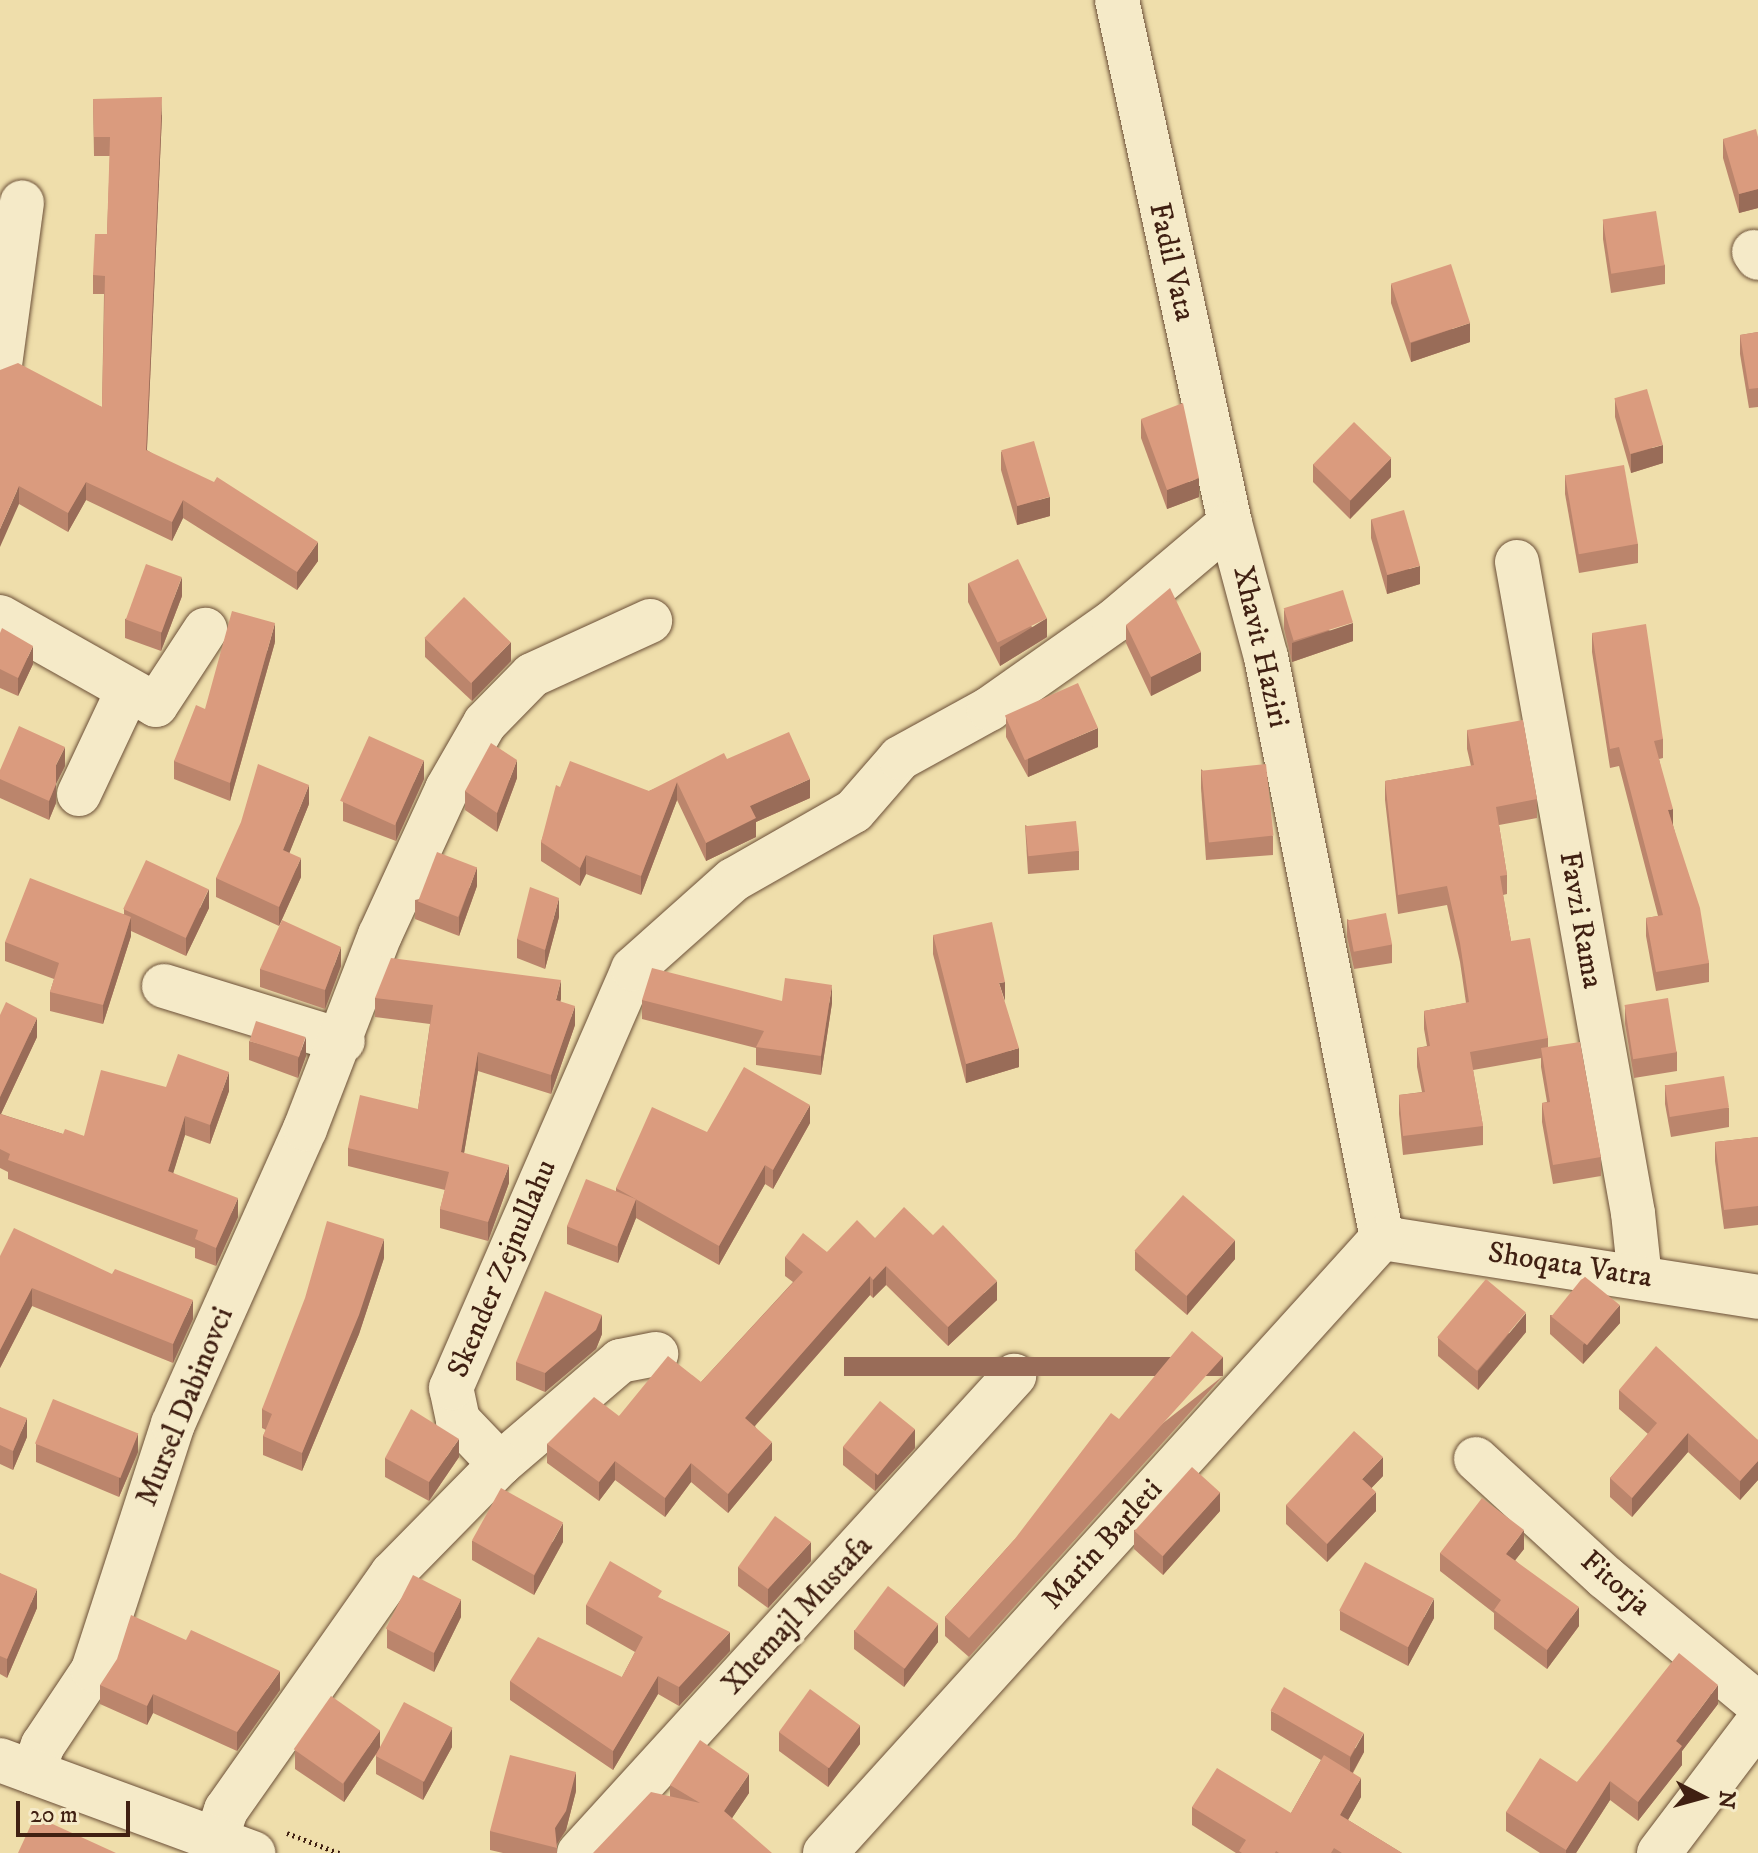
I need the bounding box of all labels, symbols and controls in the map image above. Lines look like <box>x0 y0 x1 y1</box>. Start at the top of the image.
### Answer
street label: Fadil Vata <box>1140 199 1202 325</box>
street label: Xhavit Haziri <box>1224 563 1296 731</box>
street label: Favzi Rama <box>1550 849 1610 991</box>
street label: Skender Zejnullahu <box>441 1155 565 1383</box>
street label: Shoqata Vatra <box>1485 1235 1655 1297</box>
street label: Mursel Dabinovci <box>130 1302 242 1512</box>
street label: Marin Barleti <box>1035 1473 1171 1617</box>
street label: Xhemajl Mustafa <box>715 1529 881 1703</box>
street label: Fitorja <box>1573 1544 1657 1624</box>
north arrow <box>1662 1757 1742 1837</box>
scale bar <box>20 1785 134 1835</box>
text: N <box>1712 1789 1741 1810</box>
text: 20 m <box>30 1800 78 1830</box>

